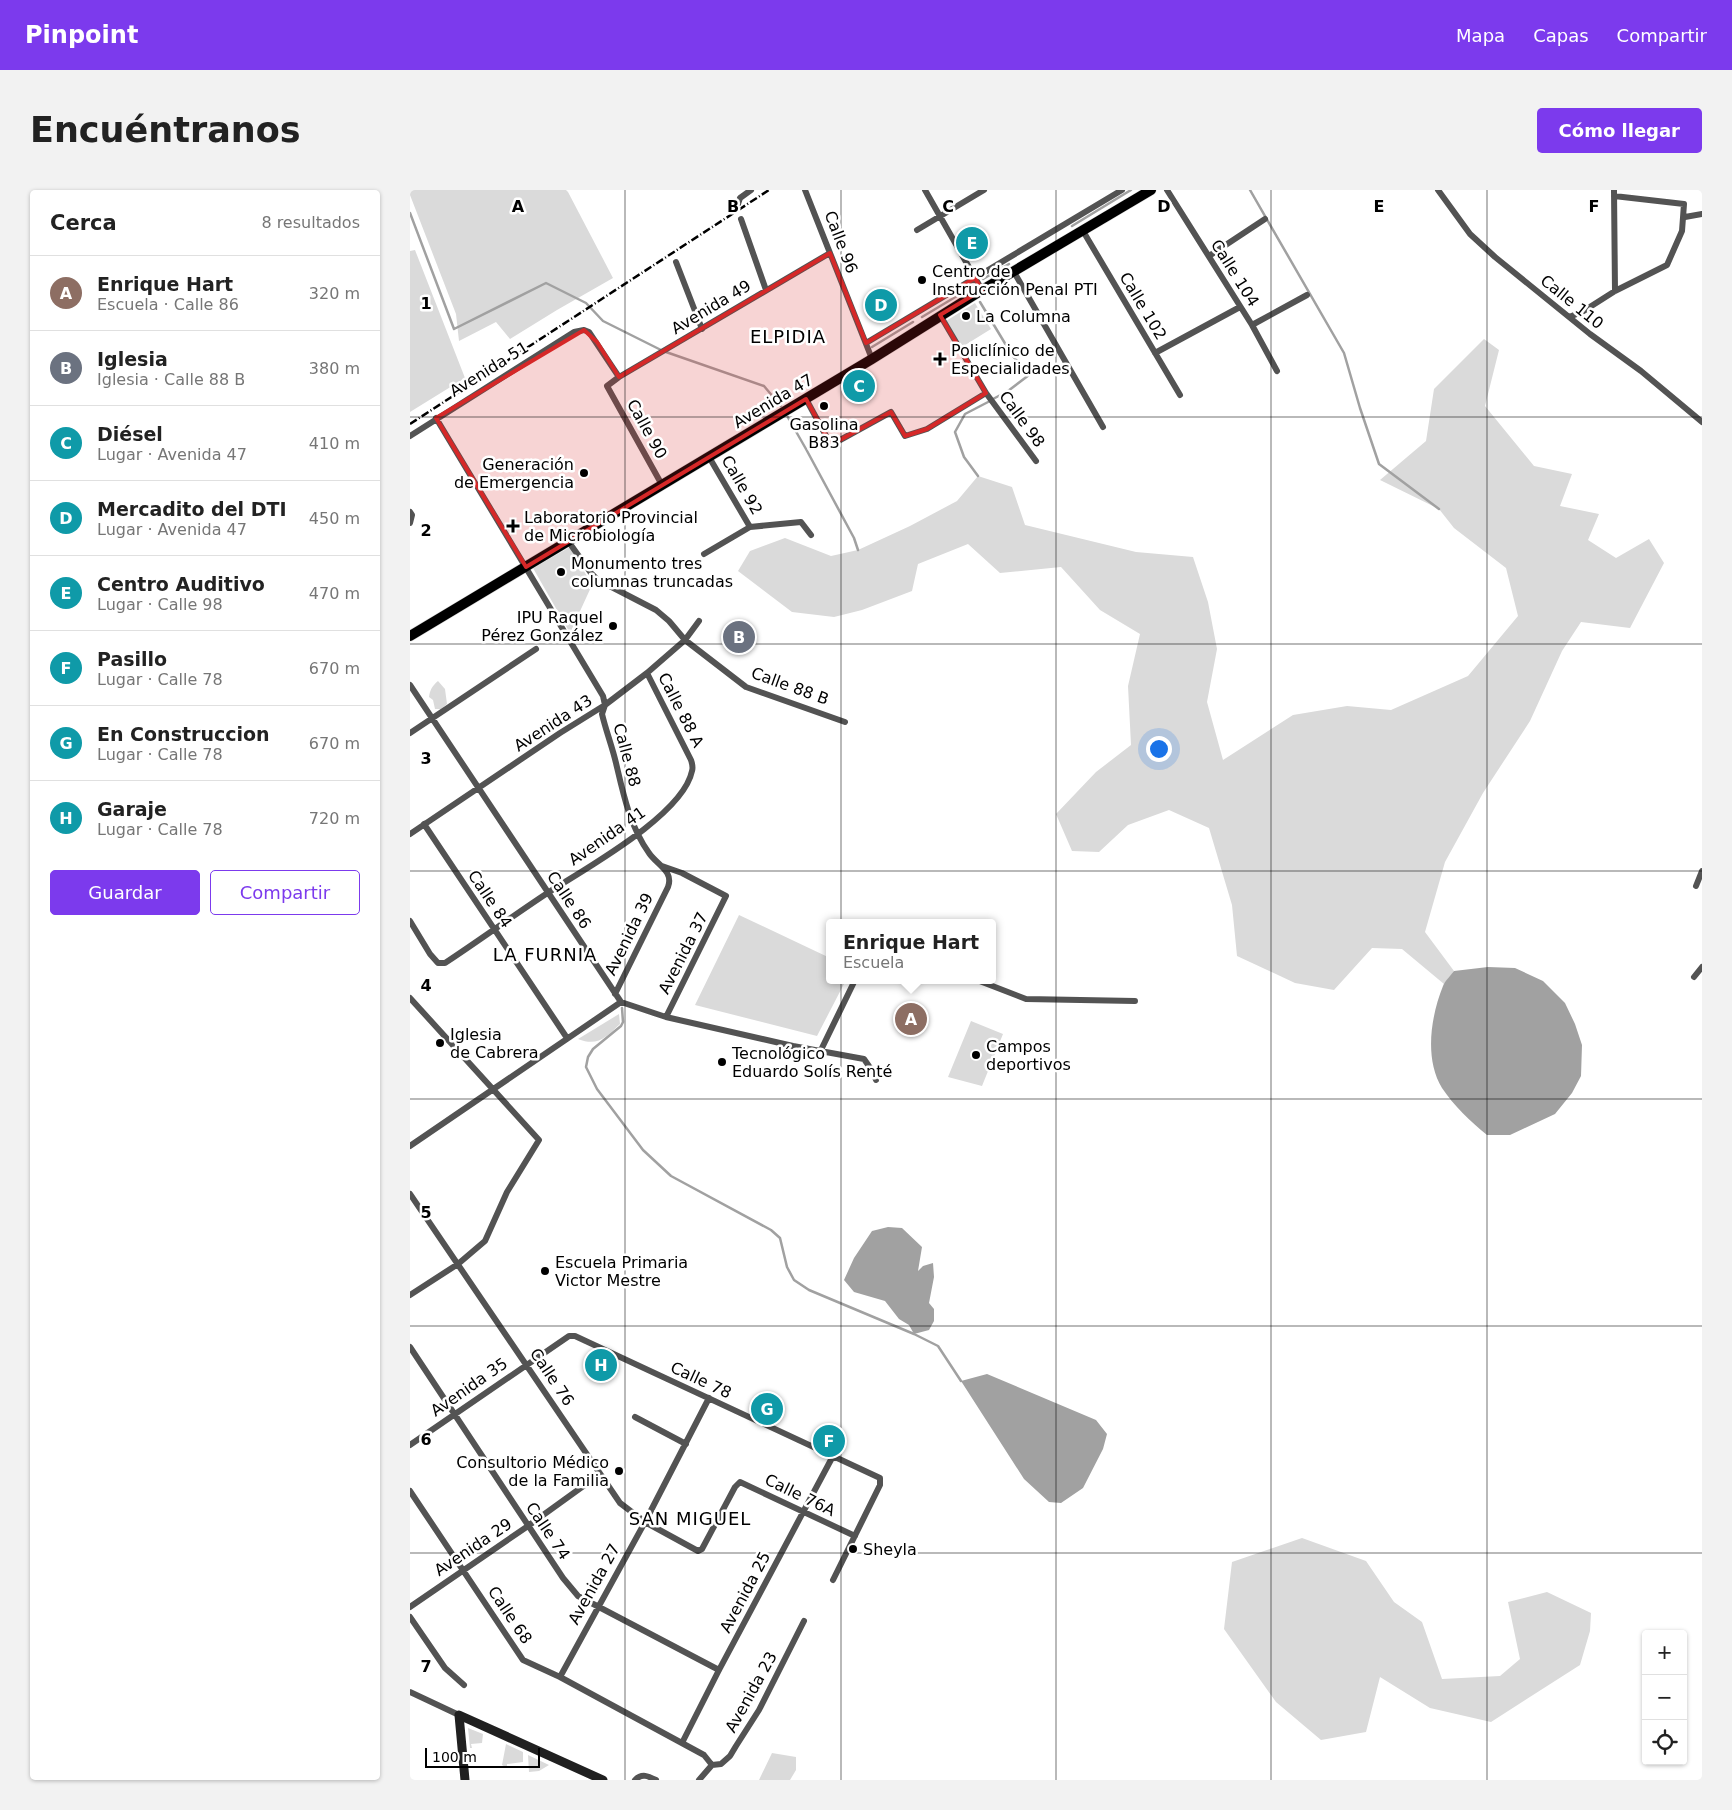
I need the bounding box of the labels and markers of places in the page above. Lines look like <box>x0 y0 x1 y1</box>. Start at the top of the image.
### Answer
pin: E <box>956 224 988 262</box>
place label: Centro de Instrucción Penal PTI <box>932 262 1098 299</box>
marker: Centro de Instrucción Penal PTI <box>916 274 928 286</box>
pin: D <box>865 286 897 324</box>
place label: La Columna <box>976 307 1071 326</box>
marker: La Columna <box>960 310 972 322</box>
place label: Policlínico de Especialidades <box>951 341 1070 378</box>
marker: Policlínico de Especialidades <box>933 352 947 366</box>
pin: C <box>843 367 875 405</box>
marker: Gasolina B83 <box>818 400 830 412</box>
place label: Gasolina B83 <box>789 415 859 452</box>
place label: Generación de Emergencia <box>454 455 574 492</box>
marker: Generación de Emergencia <box>578 467 590 479</box>
place label: Laboratorio Provincial de Microbiología <box>524 508 698 545</box>
marker: Laboratorio Provincial de Microbiología <box>506 519 520 533</box>
place label: Monumento tres columnas truncadas <box>571 554 733 591</box>
marker: Monumento tres columnas truncadas <box>555 566 567 578</box>
place label: IPU Raquel Pérez González <box>481 608 603 645</box>
pin: B <box>723 618 755 656</box>
marker: IPU Raquel Pérez González <box>607 620 619 632</box>
pin: A <box>895 1000 927 1038</box>
place label: Iglesia de Cabrera <box>450 1025 539 1062</box>
marker: Iglesia de Cabrera <box>434 1037 446 1049</box>
place label: Campos deportivos <box>986 1037 1071 1074</box>
place label: Tecnológico Eduardo Solís Renté <box>731 1044 892 1081</box>
marker: Campos deportivos <box>970 1049 982 1061</box>
marker: Tecnológico Eduardo Solís Renté <box>716 1056 728 1068</box>
place label: Escuela Primaria Victor Mestre <box>555 1253 688 1290</box>
marker: Escuela Primaria Victor Mestre <box>539 1265 551 1277</box>
pin: H <box>585 1346 617 1384</box>
pin: G <box>751 1390 783 1428</box>
pin: F <box>813 1422 845 1460</box>
place label: Consultorio Médico de la Familia <box>456 1453 609 1490</box>
marker: Consultorio Médico de la Familia <box>613 1465 625 1477</box>
place label: Sheyla <box>863 1540 917 1559</box>
marker: Sheyla <box>847 1543 859 1555</box>

